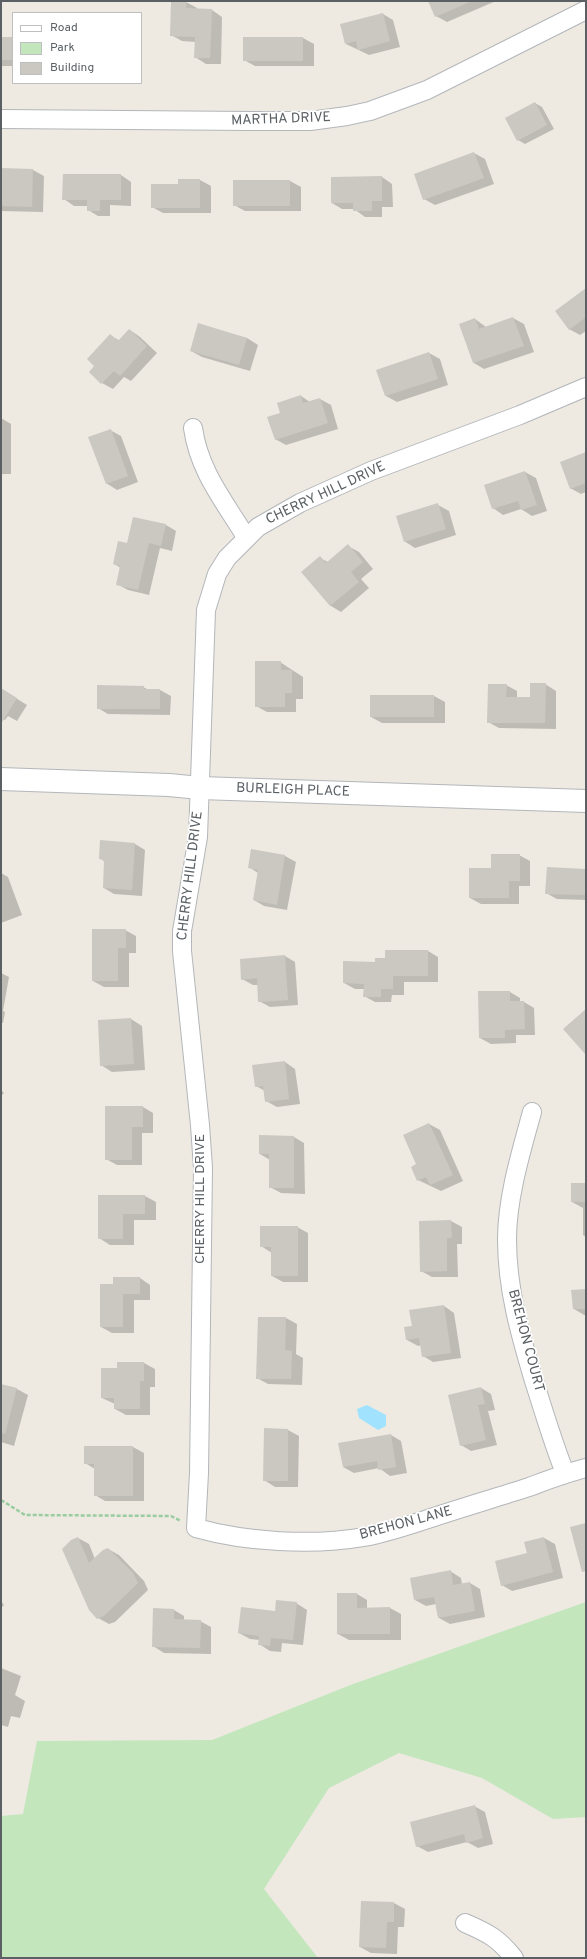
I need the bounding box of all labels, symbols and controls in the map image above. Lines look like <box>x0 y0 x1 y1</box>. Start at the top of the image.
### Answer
legend <box>12 12 142 84</box>
text: Road <box>50 20 78 36</box>
text: Park <box>50 40 75 56</box>
text: Building <box>50 60 94 76</box>
street label: MARTHA DRIVE <box>231 110 331 130</box>
street label: CHERRY HILL DRIVE <box>263 459 389 529</box>
street label: BURLEIGH PLACE <box>236 781 350 801</box>
street label: CHERRY HILL DRIVE <box>175 810 207 942</box>
street label: CHERRY HILL DRIVE <box>193 1134 209 1264</box>
street label: BREHON COURT <box>503 1288 547 1394</box>
street label: BREHON LANE <box>358 1504 454 1544</box>

